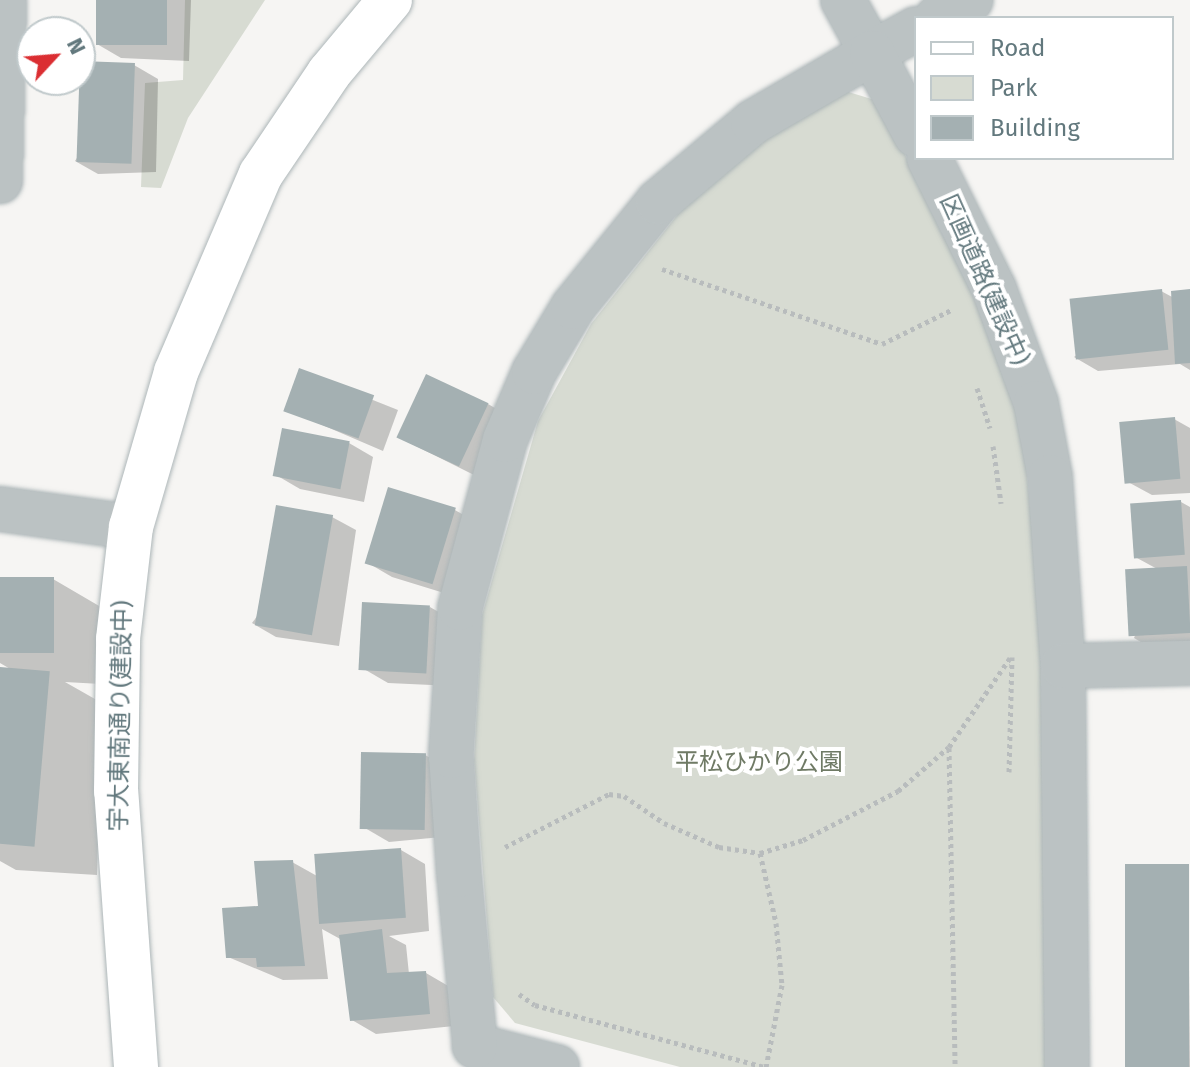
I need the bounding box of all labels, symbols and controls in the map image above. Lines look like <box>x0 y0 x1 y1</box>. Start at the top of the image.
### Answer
north arrow <box>16 16 96 96</box>
legend <box>914 16 1174 160</box>
text: N <box>61 34 92 59</box>
text: Road <box>990 34 1045 62</box>
text: Park <box>990 74 1037 102</box>
text: Building <box>990 114 1080 142</box>
street label: 区画道路(建設中) <box>934 190 1034 370</box>
street label: 宇大東南通り(建設中) <box>105 600 137 832</box>
park label: 平松ひかり公園 <box>675 749 843 777</box>

